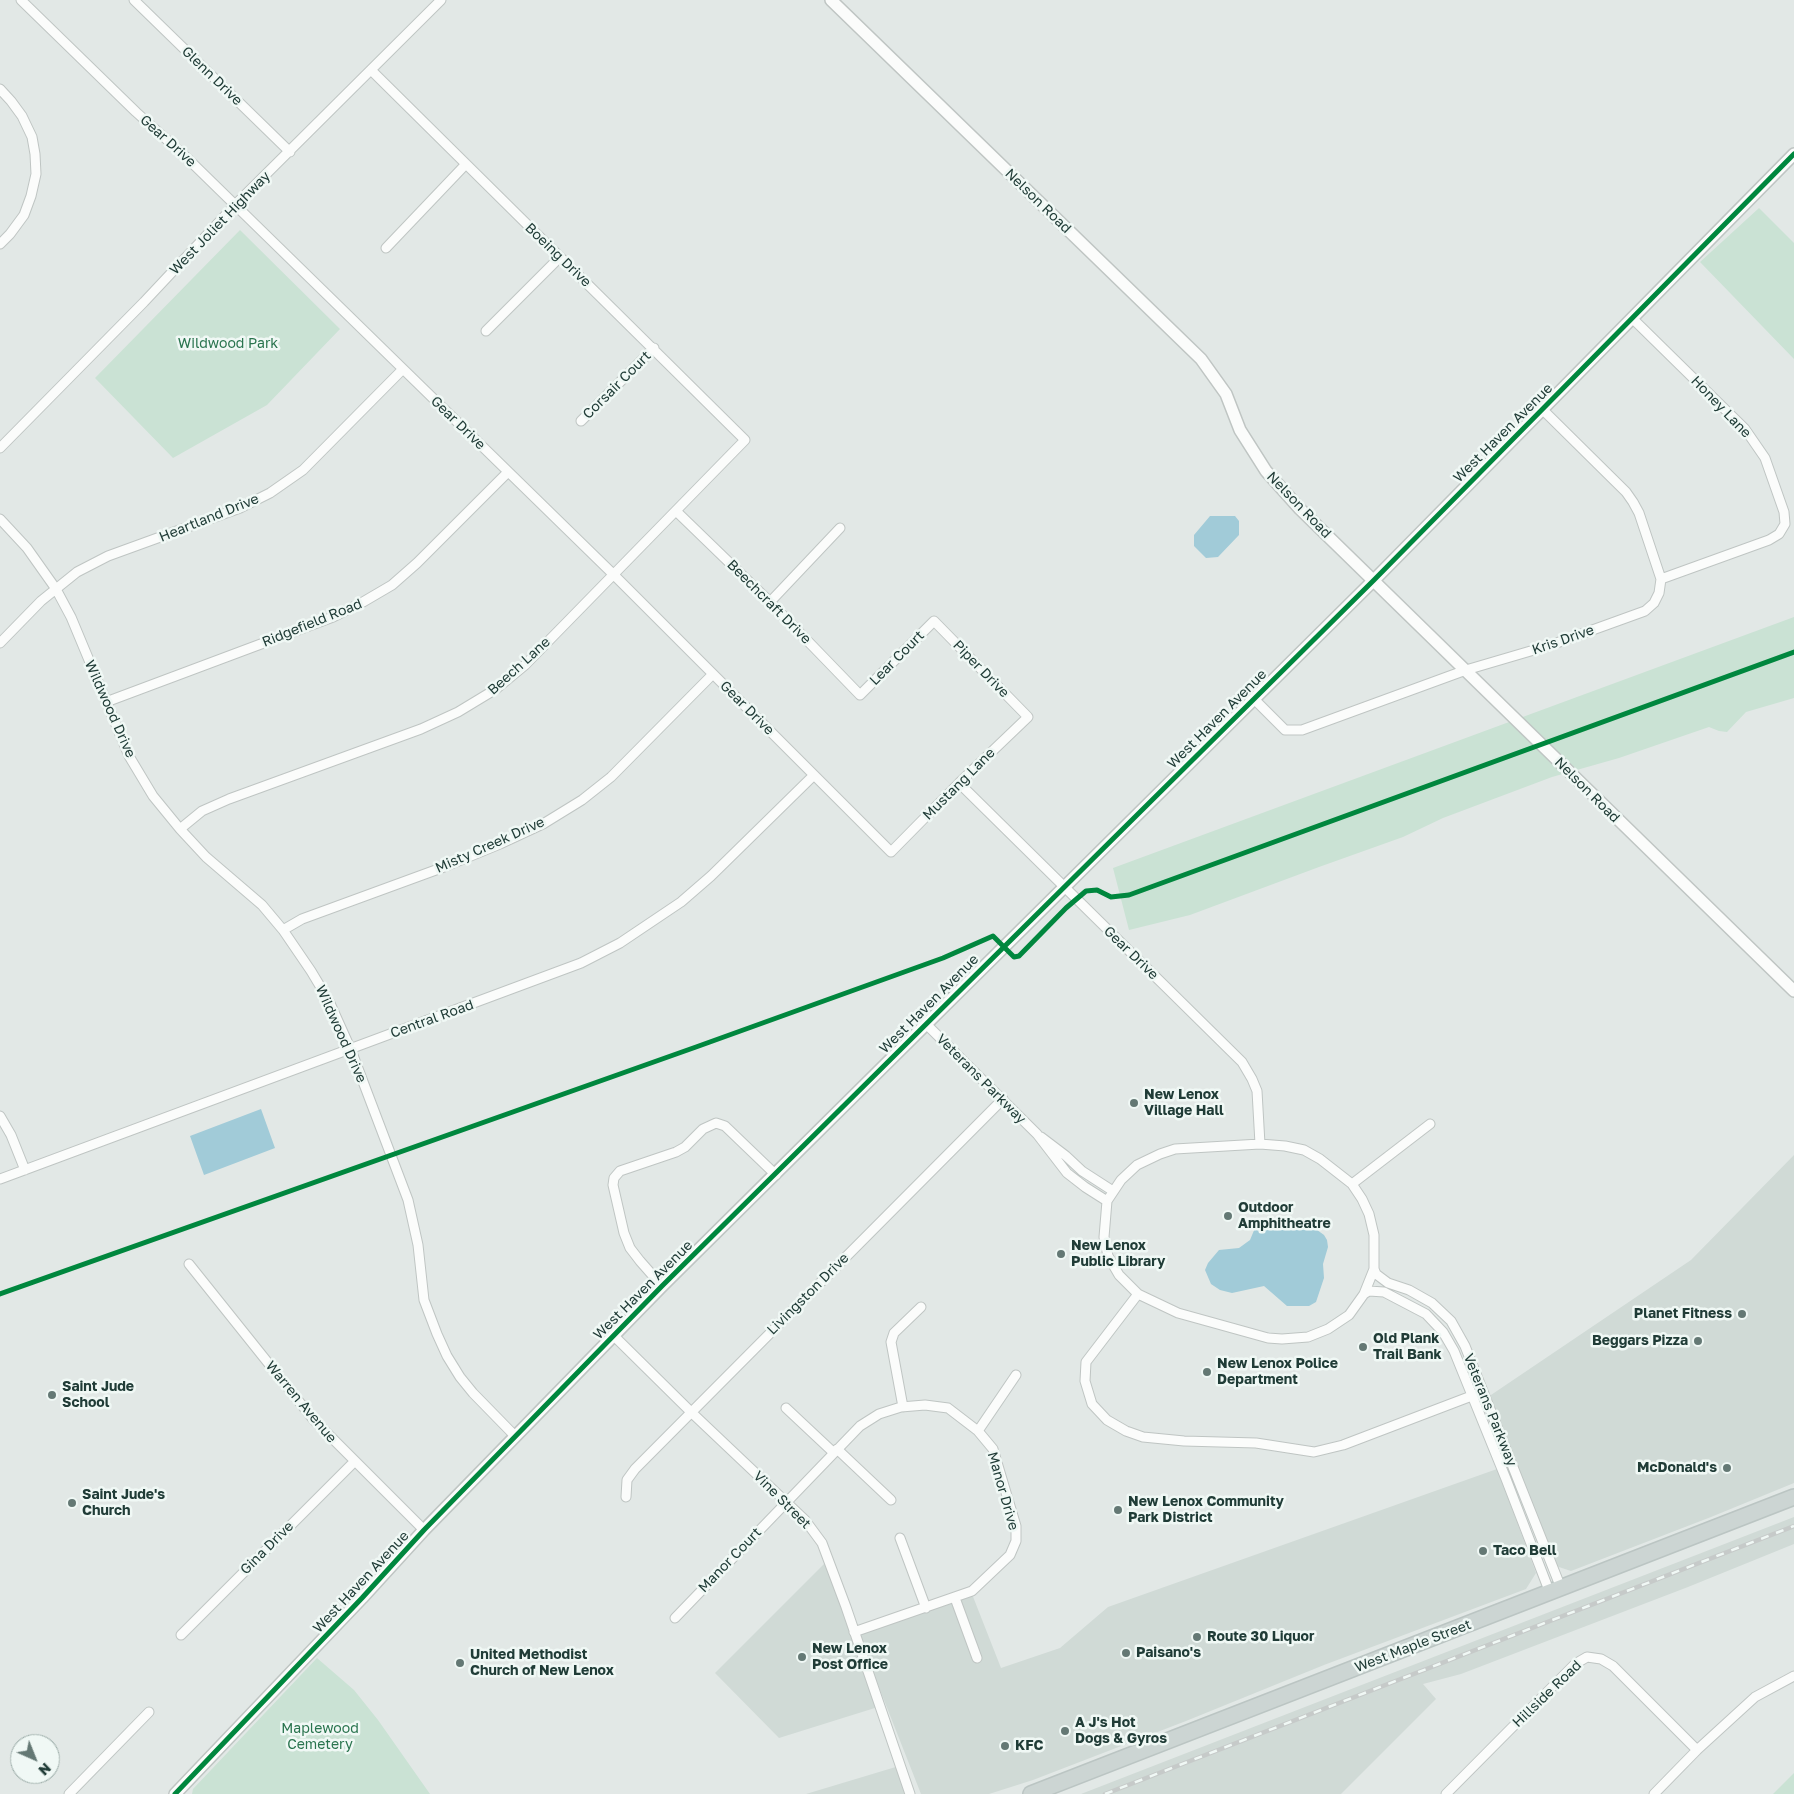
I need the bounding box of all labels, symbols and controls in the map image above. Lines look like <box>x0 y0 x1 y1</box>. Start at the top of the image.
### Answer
street label: Glenn Drive <box>178 43 246 109</box>
street label: Gear Drive <box>137 111 199 171</box>
street label: Nelson Road <box>1001 165 1075 237</box>
street label: West Joliet Highway <box>166 168 274 278</box>
street label: Boeing Drive <box>522 219 594 291</box>
park label: Wildwood Park <box>178 336 278 352</box>
street label: Corsair Court <box>580 348 654 422</box>
street label: Honey Lane <box>1687 373 1755 441</box>
street label: West Haven Avenue <box>1450 380 1556 486</box>
street label: Gear Drive <box>427 393 489 453</box>
street label: Nelson Road <box>1263 468 1335 542</box>
street label: Heartland Drive <box>157 490 261 546</box>
street label: Beechcraft Drive <box>724 557 814 647</box>
street label: Ridgefield Road <box>260 595 364 651</box>
street label: Kris Drive <box>1530 622 1596 658</box>
street label: Lear Court <box>866 627 928 689</box>
street label: Beech Lane <box>484 634 554 698</box>
street label: Piper Drive <box>949 637 1013 701</box>
street label: Wildwood Drive <box>81 658 139 760</box>
street label: West Haven Avenue <box>1164 666 1270 772</box>
street label: Gear Drive <box>716 677 778 739</box>
street label: Mustang Lane <box>920 745 998 823</box>
street label: Nelson Road <box>1551 754 1623 826</box>
street label: Misty Creek Drive <box>433 813 547 877</box>
street label: Gear Drive <box>1100 923 1162 983</box>
street label: West Haven Avenue <box>876 951 982 1057</box>
street label: Wildwood Drive <box>312 983 370 1085</box>
street label: Central Road <box>388 996 476 1042</box>
street label: Veterans Parkway <box>933 1031 1029 1127</box>
place label: New Lenox Village Hall <box>1144 1087 1224 1120</box>
marker: New Lenox Village Hall <box>1128 1097 1140 1109</box>
place label: Outdoor Amphitheatre <box>1238 1200 1331 1232</box>
marker: Outdoor Amphitheatre <box>1222 1210 1234 1222</box>
street label: West Haven Avenue <box>590 1237 696 1343</box>
place label: New Lenox Public Library <box>1071 1238 1165 1270</box>
marker: New Lenox Public Library <box>1055 1248 1067 1260</box>
street label: Livingston Drive <box>764 1250 852 1338</box>
place label: Planet Fitness <box>1634 1306 1732 1322</box>
marker: Planet Fitness <box>1736 1308 1748 1320</box>
place label: Old Plank Trail Bank <box>1373 1331 1442 1364</box>
place label: Beggars Pizza <box>1592 1333 1688 1349</box>
marker: Beggars Pizza <box>1692 1335 1704 1347</box>
marker: Old Plank Trail Bank <box>1357 1341 1369 1353</box>
street label: Veterans Parkway <box>1460 1351 1520 1469</box>
place label: New Lenox Police Department <box>1217 1356 1338 1388</box>
street label: Warren Avenue <box>262 1358 340 1446</box>
marker: New Lenox Police Department <box>1201 1366 1213 1378</box>
place label: Saint Jude School <box>62 1379 134 1411</box>
marker: Saint Jude School <box>46 1389 58 1401</box>
street label: Manor Drive <box>984 1450 1022 1532</box>
place label: McDonald's <box>1637 1460 1717 1476</box>
marker: McDonald's <box>1721 1462 1733 1474</box>
street label: Vine Street <box>750 1468 814 1532</box>
place label: Saint Jude's Church <box>82 1487 165 1520</box>
place label: New Lenox Community Park District <box>1128 1494 1284 1526</box>
marker: Saint Jude's Church <box>66 1497 78 1509</box>
marker: New Lenox Community Park District <box>1112 1504 1124 1516</box>
street label: Gina Drive <box>237 1518 297 1578</box>
street label: Manor Court <box>695 1524 765 1596</box>
street label: West Haven Avenue <box>310 1528 412 1636</box>
place label: Taco Bell <box>1493 1543 1557 1559</box>
marker: Taco Bell <box>1477 1545 1489 1557</box>
street label: West Maple Street <box>1352 1616 1474 1676</box>
place label: Route 30 Liquor <box>1207 1629 1314 1645</box>
marker: Route 30 Liquor <box>1191 1631 1203 1643</box>
place label: New Lenox Post Office <box>812 1641 888 1674</box>
place label: Paisano's <box>1136 1645 1201 1661</box>
place label: United Methodist Church of New Lenox <box>470 1647 614 1680</box>
marker: Paisano's <box>1120 1647 1132 1659</box>
marker: New Lenox Post Office <box>796 1651 808 1663</box>
marker: United Methodist Church of New Lenox <box>454 1657 466 1669</box>
street label: Hillside Road <box>1509 1657 1585 1731</box>
place label: A J's Hot Dogs & Gyros <box>1075 1715 1167 1748</box>
park label: Maplewood Cemetery <box>281 1721 359 1754</box>
marker: A J's Hot Dogs & Gyros <box>1059 1725 1071 1737</box>
north arrow <box>10 1734 60 1784</box>
place label: KFC <box>1015 1738 1043 1754</box>
marker: KFC <box>999 1740 1011 1752</box>
text: N <box>35 1760 55 1779</box>

